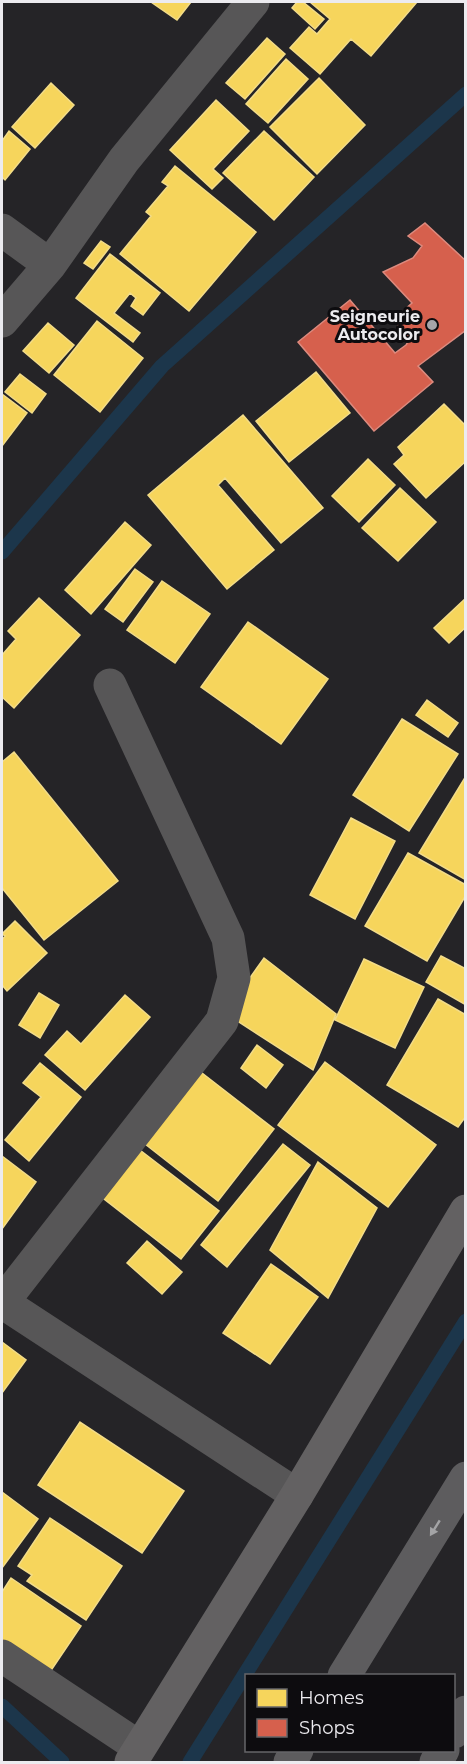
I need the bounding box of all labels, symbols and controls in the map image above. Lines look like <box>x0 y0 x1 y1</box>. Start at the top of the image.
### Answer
place label: Seigneurie Autocolor <box>330 307 420 344</box>
marker: Seigneurie Autocolor <box>425 318 439 332</box>
one-way arrow <box>429 1520 440 1536</box>
legend <box>245 1674 455 1752</box>
text: Homes <box>299 1687 364 1709</box>
text: Shops <box>299 1717 355 1739</box>

